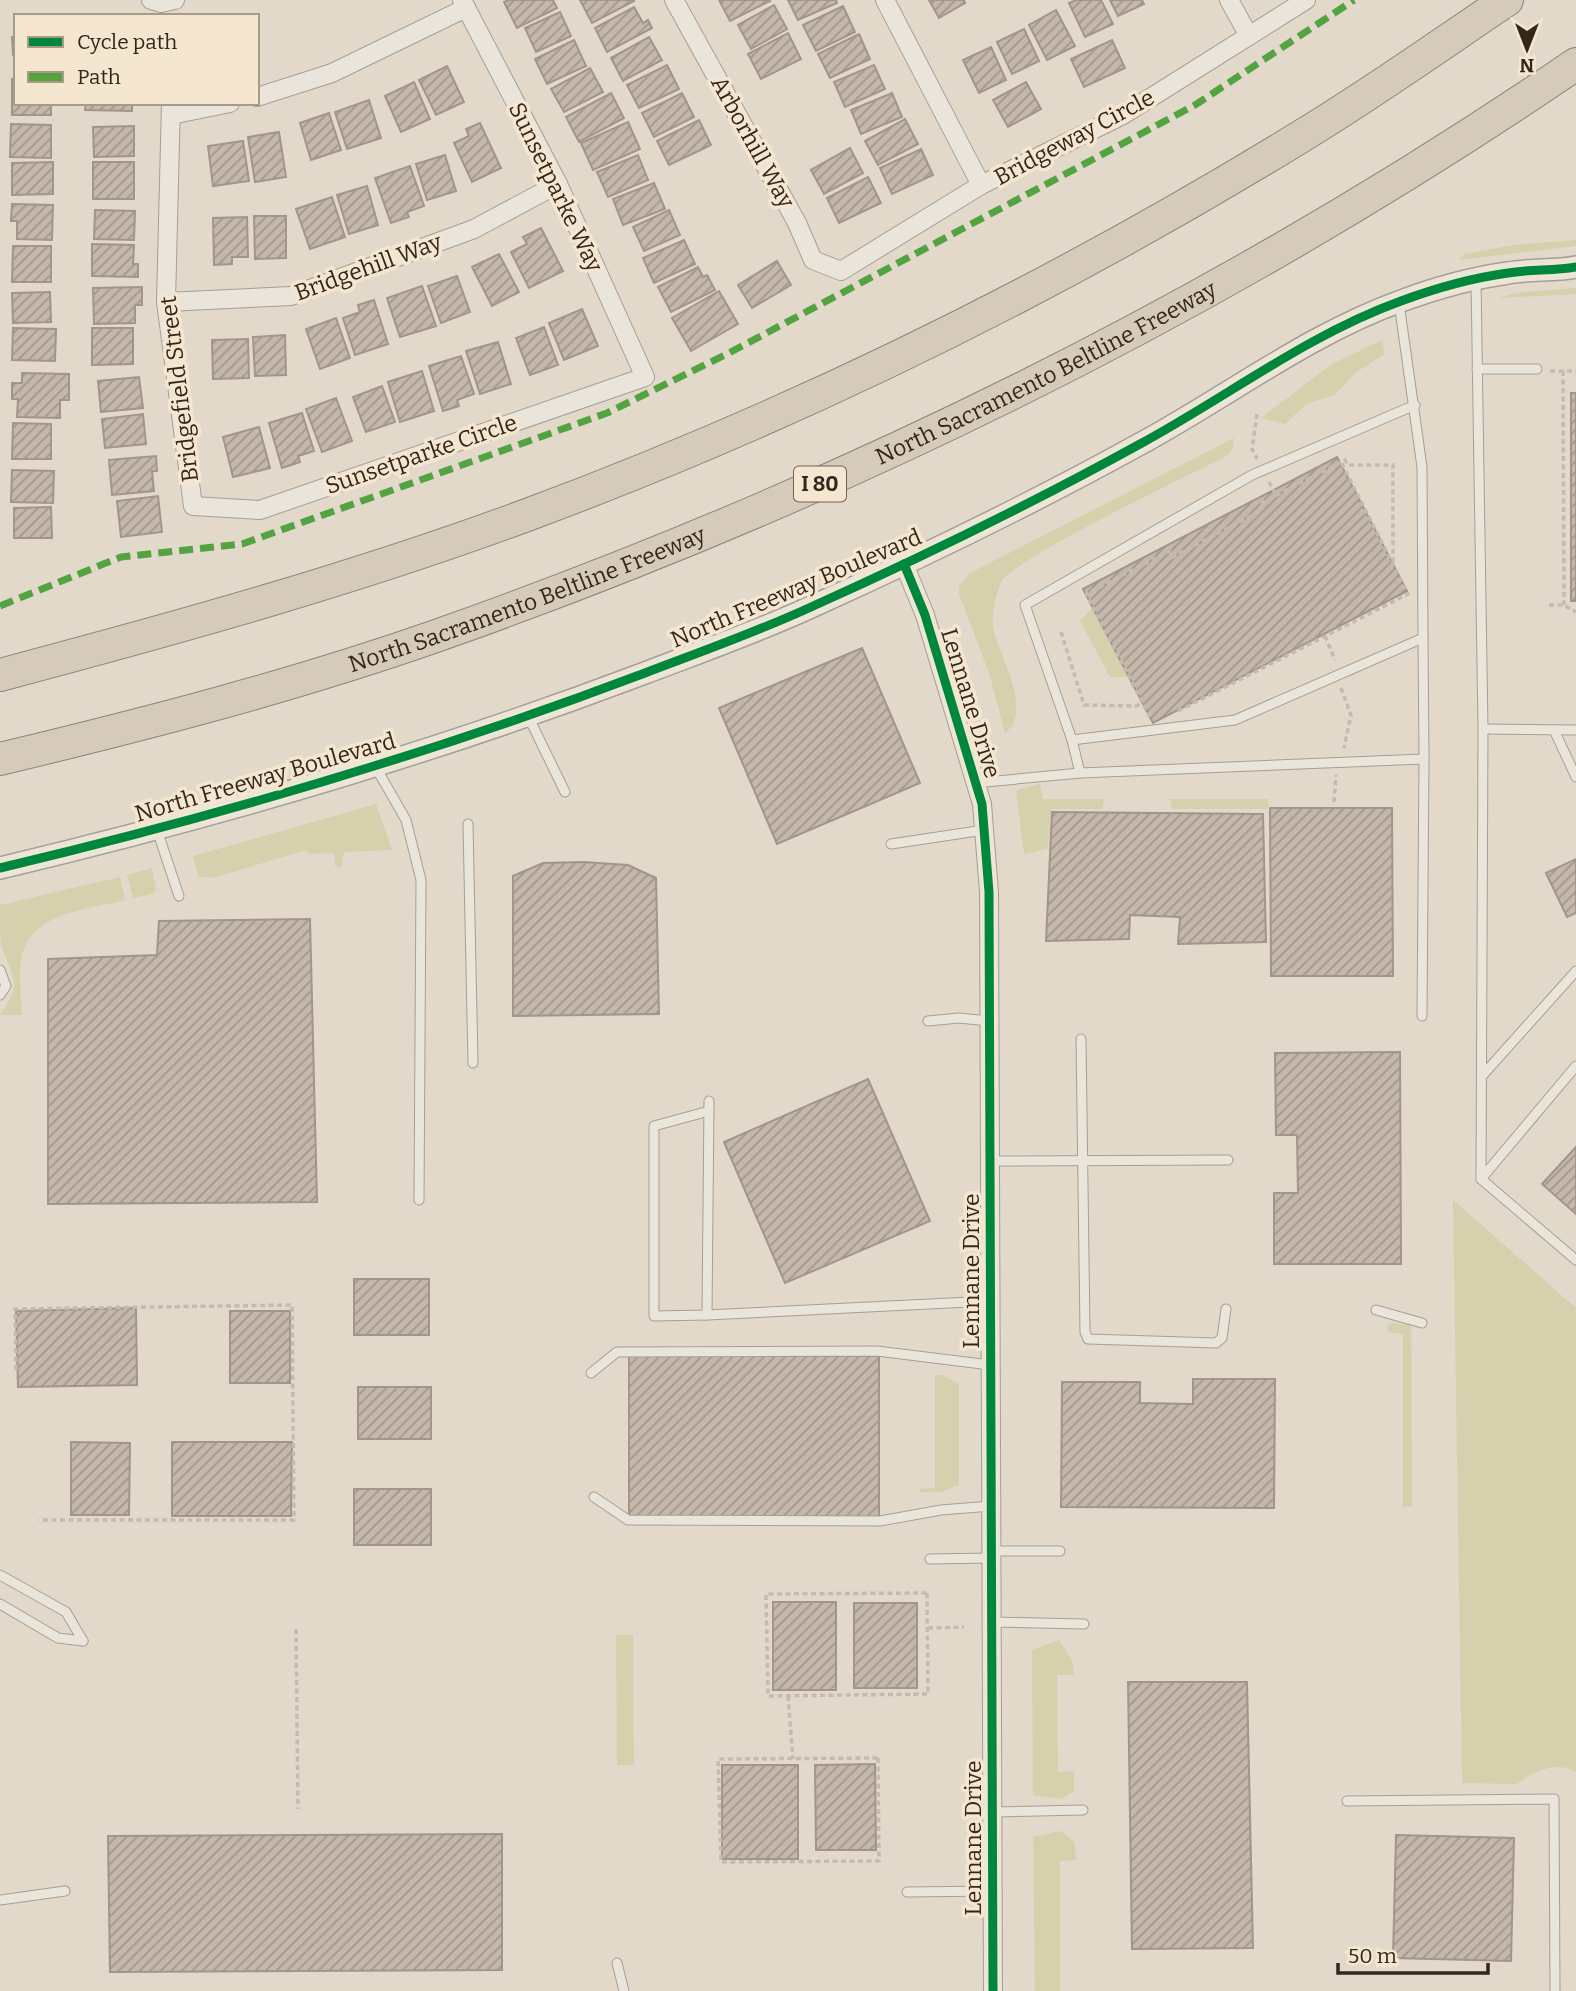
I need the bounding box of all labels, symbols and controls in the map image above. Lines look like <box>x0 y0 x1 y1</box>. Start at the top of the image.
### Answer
legend <box>14 14 259 105</box>
north arrow <box>1492 14 1562 84</box>
text: Cycle path <box>77 29 177 55</box>
text: N <box>1519 54 1534 77</box>
text: Path <box>77 64 121 90</box>
street label: Arborhill Way <box>705 71 801 214</box>
street label: Bridgeway Circle <box>989 83 1159 191</box>
street label: Sunsetparke Way <box>503 98 610 277</box>
street label: Bridgehill Way <box>291 227 446 307</box>
street label: North Sacramento Beltline Freeway <box>871 274 1222 471</box>
street label: Bridgefield Street <box>154 294 204 484</box>
street label: Sunsetparke Circle <box>321 408 521 500</box>
road number: I 80 <box>794 466 846 502</box>
street label: North Sacramento Beltline Freeway <box>345 520 710 678</box>
street label: North Freeway Boulevard <box>666 522 926 654</box>
street label: Lennane Drive <box>935 625 1007 781</box>
street label: North Freeway Boulevard <box>131 726 399 828</box>
street label: Lennane Drive <box>957 1193 985 1349</box>
street label: Lennane Drive <box>959 1760 987 1916</box>
scale bar <box>1338 1932 1488 1976</box>
text: 50 m <box>1348 1943 1397 1969</box>

